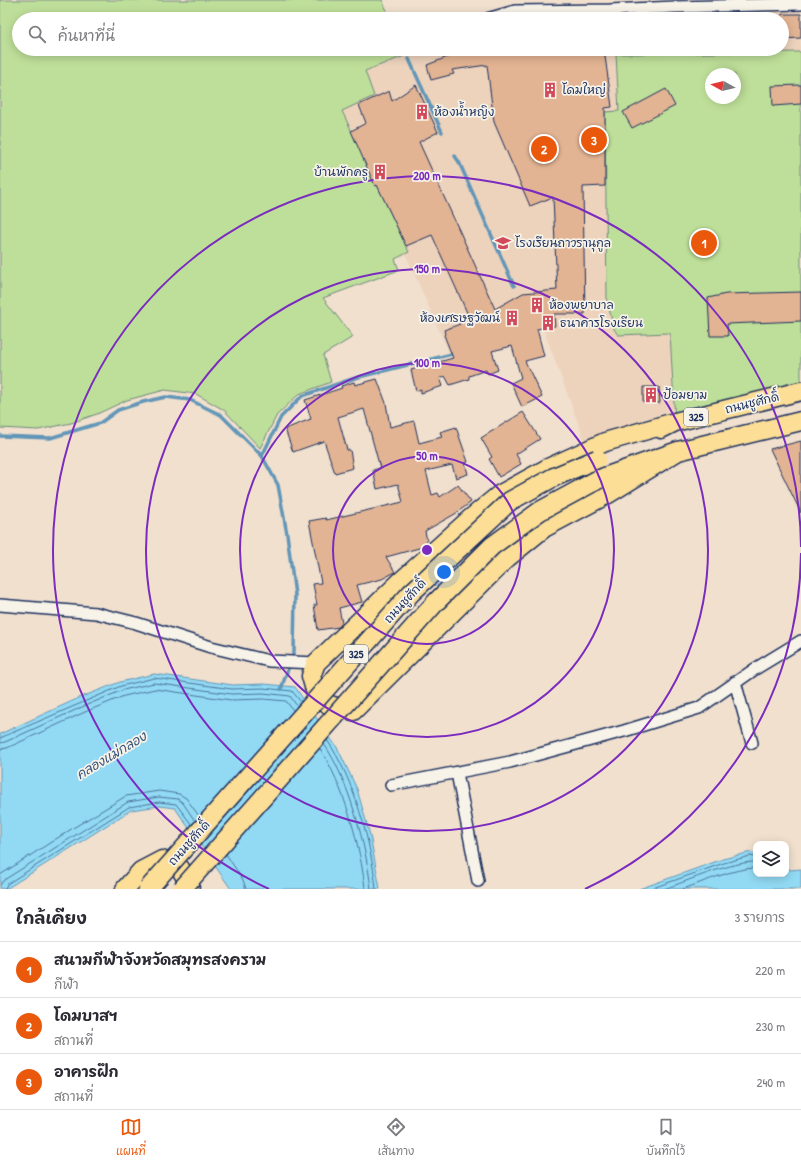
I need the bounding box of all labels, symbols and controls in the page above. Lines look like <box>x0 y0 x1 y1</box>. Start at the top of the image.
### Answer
search box <box>12 12 789 56</box>
icon: search <box>26 23 48 45</box>
text: ค้นหาที่นี่ <box>58 25 115 46</box>
north arrow <box>705 68 741 104</box>
building icon: โดมใหญ่ <box>541 81 559 99</box>
place label: โดมใหญ่ <box>562 81 606 98</box>
place label: ห้องน้ำหญิง <box>434 101 494 120</box>
building icon: ห้องน้ำหญิง <box>413 103 431 121</box>
pin: 3 <box>581 125 607 155</box>
pin: 2 <box>531 134 557 164</box>
place label: บ้านพักครู <box>314 163 368 181</box>
building icon: บ้านพักครู <box>371 163 389 181</box>
text: 200 m <box>413 167 441 184</box>
pin: 1 <box>691 228 717 258</box>
school or university icon: โรงเรียนถาวรานุกูล <box>494 234 512 252</box>
place label: โรงเรียนถาวรานุกูล <box>515 234 611 252</box>
text: 150 m <box>414 260 440 277</box>
building icon: ห้องพยาบาล <box>528 296 546 314</box>
place label: ห้องพยาบาล <box>549 296 614 313</box>
place label: ห้องเศรษฐวัฒน์ <box>420 309 500 326</box>
building icon: ห้องเศรษฐวัฒน์ <box>503 309 521 327</box>
building icon: ธนาคารโรงเรียน <box>539 314 557 332</box>
place label: ธนาคารโรงเรียน <box>560 314 643 331</box>
text: 100 m <box>414 354 440 371</box>
street label: ถนนชูศักดิ์ <box>722 385 781 418</box>
building icon: ป้อมยาม <box>642 386 660 404</box>
place label: ป้อมยาม <box>663 386 707 403</box>
road number: 325 <box>684 408 708 426</box>
text: 50 m <box>416 447 438 464</box>
centre of rings <box>420 543 434 557</box>
your location <box>434 562 454 582</box>
street label: ถนนชูศักดิ์ <box>378 573 430 627</box>
road number: 325 <box>344 645 368 663</box>
water label: คลองแม่กลอง <box>73 726 151 783</box>
street label: ถนนชูศักดิ์ <box>162 815 214 870</box>
map controls <box>753 841 789 877</box>
button: layers <box>753 841 789 877</box>
text: ใกล้เคียง <box>16 906 87 929</box>
text: 3 รายการ <box>734 908 785 926</box>
text: สนามกีฬาจังหวัดสมุทรสงคราม <box>54 949 266 970</box>
text: 1 <box>27 961 31 979</box>
text: 220 m <box>755 961 785 979</box>
text: กีฬา <box>54 975 79 993</box>
text: โดมบาสฯ <box>54 1005 118 1026</box>
text: 2 <box>26 1017 32 1035</box>
text: 230 m <box>755 1017 785 1035</box>
text: สถานที่ <box>54 1031 93 1049</box>
text: อาคารฝึก <box>54 1061 119 1082</box>
text: 3 <box>26 1073 32 1091</box>
text: 240 m <box>756 1073 785 1091</box>
text: สถานที่ <box>54 1087 93 1105</box>
tab: แผนที่ <box>116 1116 146 1159</box>
tab: เส้นทาง <box>378 1116 414 1159</box>
tab: บันทึกไว้ <box>646 1116 685 1159</box>

